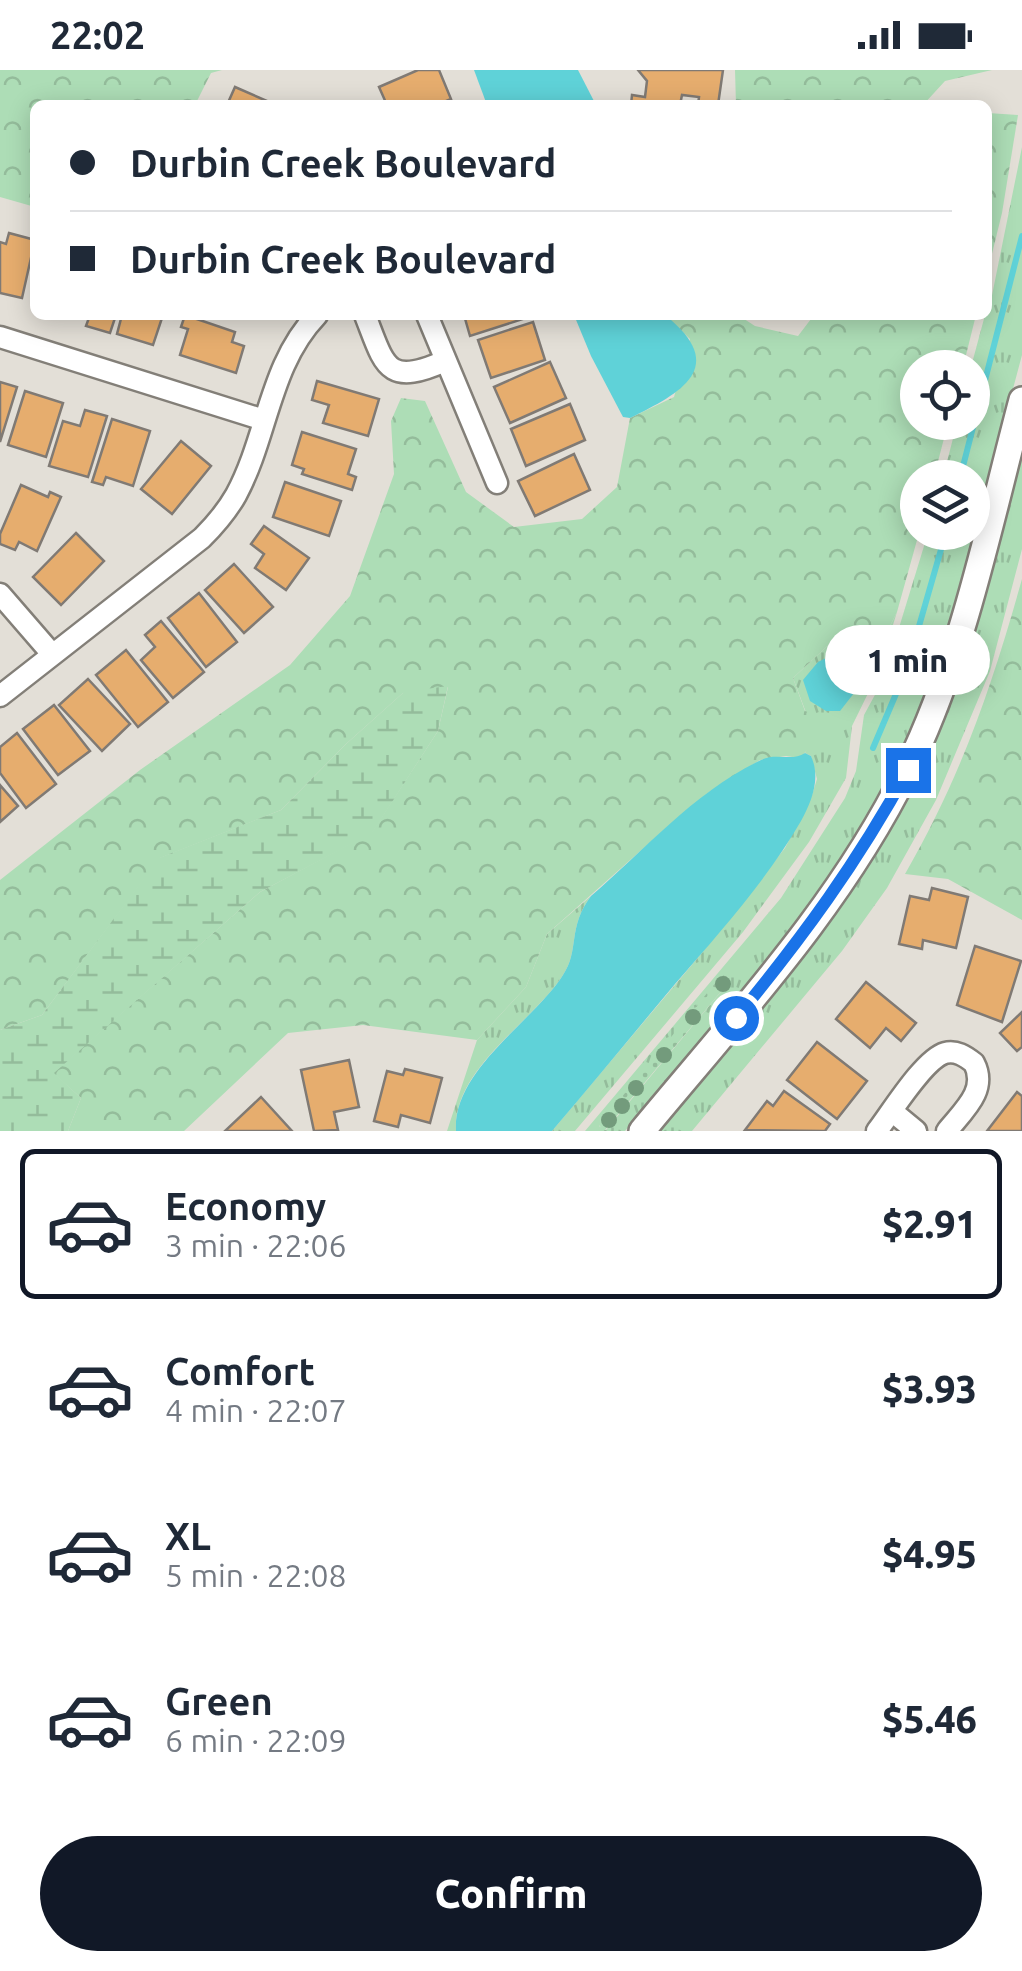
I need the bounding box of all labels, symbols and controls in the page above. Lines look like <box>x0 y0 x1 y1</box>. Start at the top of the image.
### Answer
text: 22:02 <box>50 14 145 56</box>
text: Durbin Creek Boulevard <box>130 142 556 184</box>
text: Durbin Creek Boulevard <box>130 238 556 280</box>
map controls <box>900 350 990 550</box>
button: locate <box>900 350 990 440</box>
button: layers <box>900 460 990 550</box>
callout: 1 min <box>826 625 990 695</box>
text: 1 min <box>867 642 948 678</box>
route end <box>886 748 931 793</box>
route start <box>714 996 759 1041</box>
icon: car <box>45 1179 135 1269</box>
text: Economy <box>165 1185 326 1227</box>
text: $2.91 <box>882 1203 977 1245</box>
text: 3 min · 22:06 <box>165 1227 347 1263</box>
icon: car <box>45 1344 135 1434</box>
text: Comfort <box>165 1350 315 1392</box>
text: $3.93 <box>882 1368 977 1410</box>
text: 4 min · 22:07 <box>165 1392 347 1428</box>
icon: car <box>45 1509 135 1599</box>
text: XL <box>165 1515 211 1557</box>
text: $4.95 <box>882 1533 977 1575</box>
text: 5 min · 22:08 <box>165 1557 347 1593</box>
icon: car <box>45 1674 135 1764</box>
text: Green <box>165 1680 273 1722</box>
text: $5.46 <box>882 1698 977 1740</box>
text: 6 min · 22:09 <box>165 1722 347 1758</box>
button: Confirm <box>40 1836 982 1951</box>

